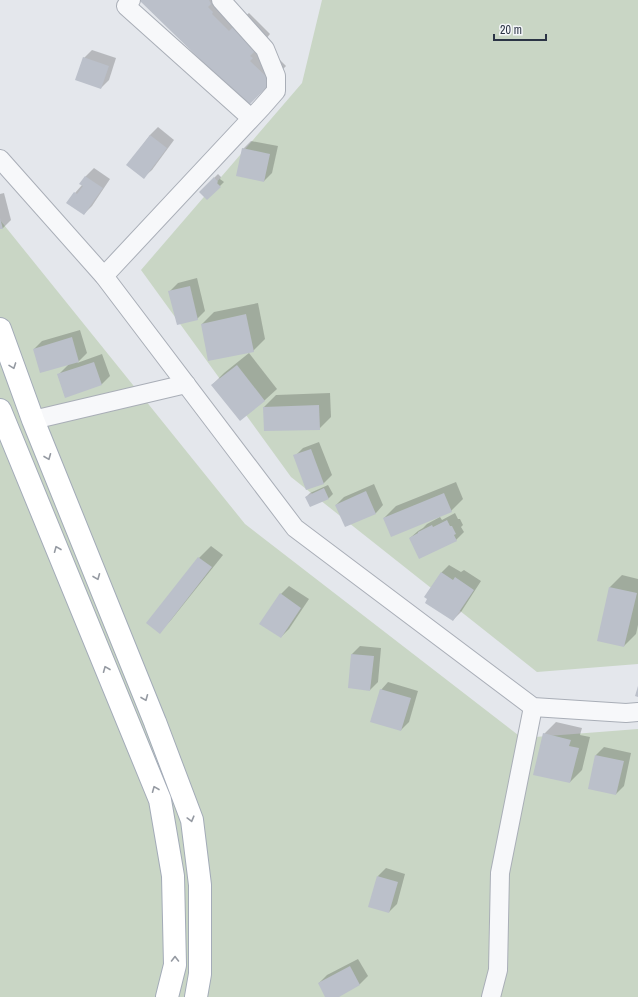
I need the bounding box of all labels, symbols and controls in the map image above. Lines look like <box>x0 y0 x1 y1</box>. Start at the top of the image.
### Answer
scale bar <box>494 16 546 42</box>
text: 20 m <box>500 22 522 38</box>
one-way arrow <box>9 362 17 369</box>
one-way arrow <box>43 453 51 460</box>
one-way arrow <box>53 545 61 552</box>
one-way arrow <box>92 574 100 581</box>
one-way arrow <box>103 665 111 673</box>
one-way arrow <box>141 694 149 701</box>
one-way arrow <box>152 786 160 793</box>
one-way arrow <box>186 816 194 823</box>
one-way arrow <box>171 956 179 962</box>

